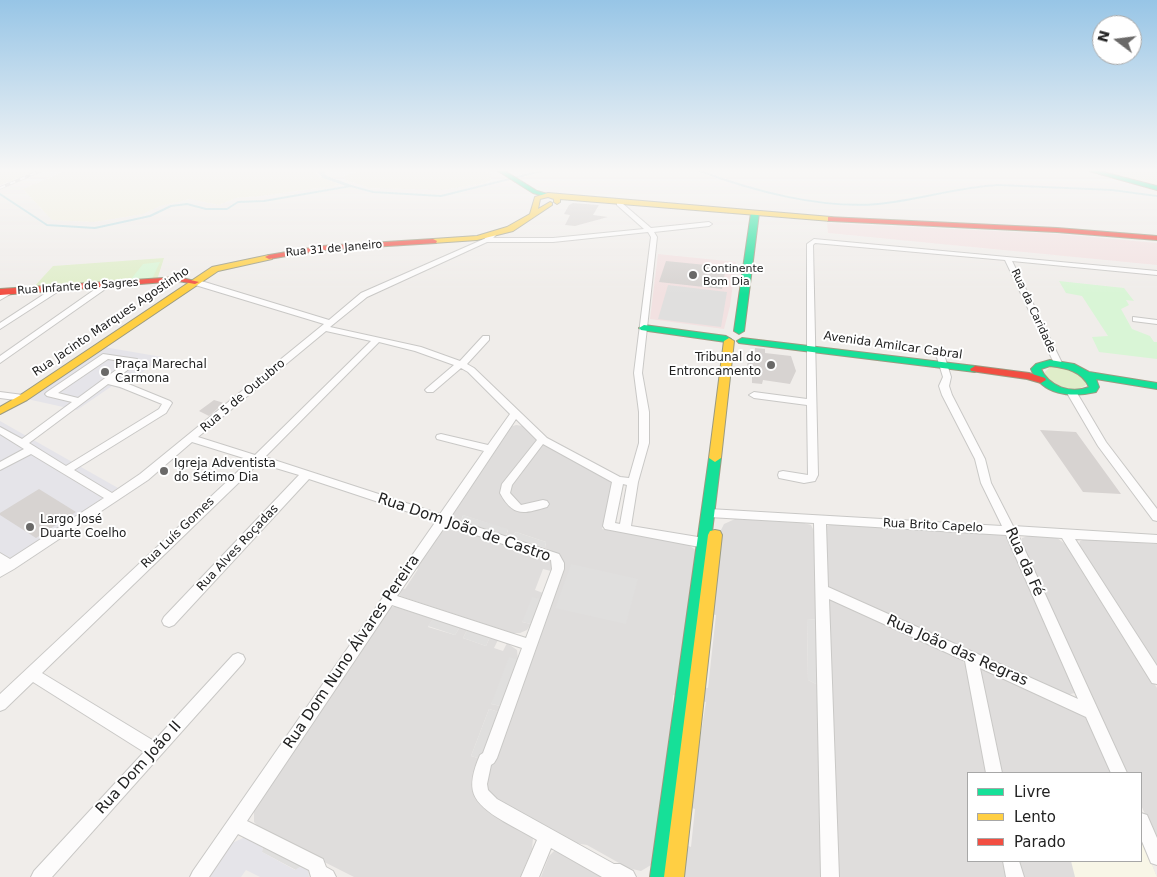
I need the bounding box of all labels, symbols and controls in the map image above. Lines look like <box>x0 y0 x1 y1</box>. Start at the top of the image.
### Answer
north arrow <box>1092 15 1142 65</box>
text: N <box>1094 29 1113 44</box>
street label: Rua 31 de Janeiro <box>285 238 383 260</box>
place label: Continente Bom Dia <box>703 262 764 288</box>
street label: Rua Jacinto Marques Agostinho <box>30 264 192 380</box>
street label: Rua da Caridade <box>1008 267 1058 355</box>
marker: Continente Bom Dia <box>687 269 699 281</box>
street label: Rua Infante de Sagres <box>17 276 139 298</box>
street label: Avenida Amilcar Cabral <box>823 329 963 363</box>
place label: Tribunal do Entroncamento <box>669 351 761 379</box>
street label: Rua 5 de Outubro <box>198 356 288 436</box>
place label: Praça Marechal Carmona <box>115 358 207 386</box>
marker: Tribunal do Entroncamento <box>765 359 777 371</box>
marker: Praça Marechal Carmona <box>99 366 111 378</box>
place label: Igreja Adventista do Sétimo Dia <box>174 457 276 485</box>
marker: Igreja Adventista do Sétimo Dia <box>158 465 170 477</box>
street label: Rua Dom João de Castro <box>375 490 553 566</box>
street label: Rua Luís Gomes <box>138 494 218 572</box>
street label: Rua Alves Roçadas <box>194 502 282 594</box>
place label: Largo José Duarte Coelho <box>40 513 126 541</box>
street label: Rua Brito Capelo <box>883 516 983 536</box>
marker: Largo José Duarte Coelho <box>24 521 36 533</box>
street label: Rua da Fé <box>1001 525 1047 599</box>
street label: Rua Dom Nuno Álvares Pereira <box>280 552 424 752</box>
street label: Rua João das Regras <box>883 612 1031 690</box>
street label: Rua Dom João II <box>93 718 185 818</box>
legend <box>967 772 1142 862</box>
text: Livre <box>1014 783 1050 801</box>
text: Lento <box>1014 808 1056 826</box>
text: Parado <box>1014 833 1066 851</box>

